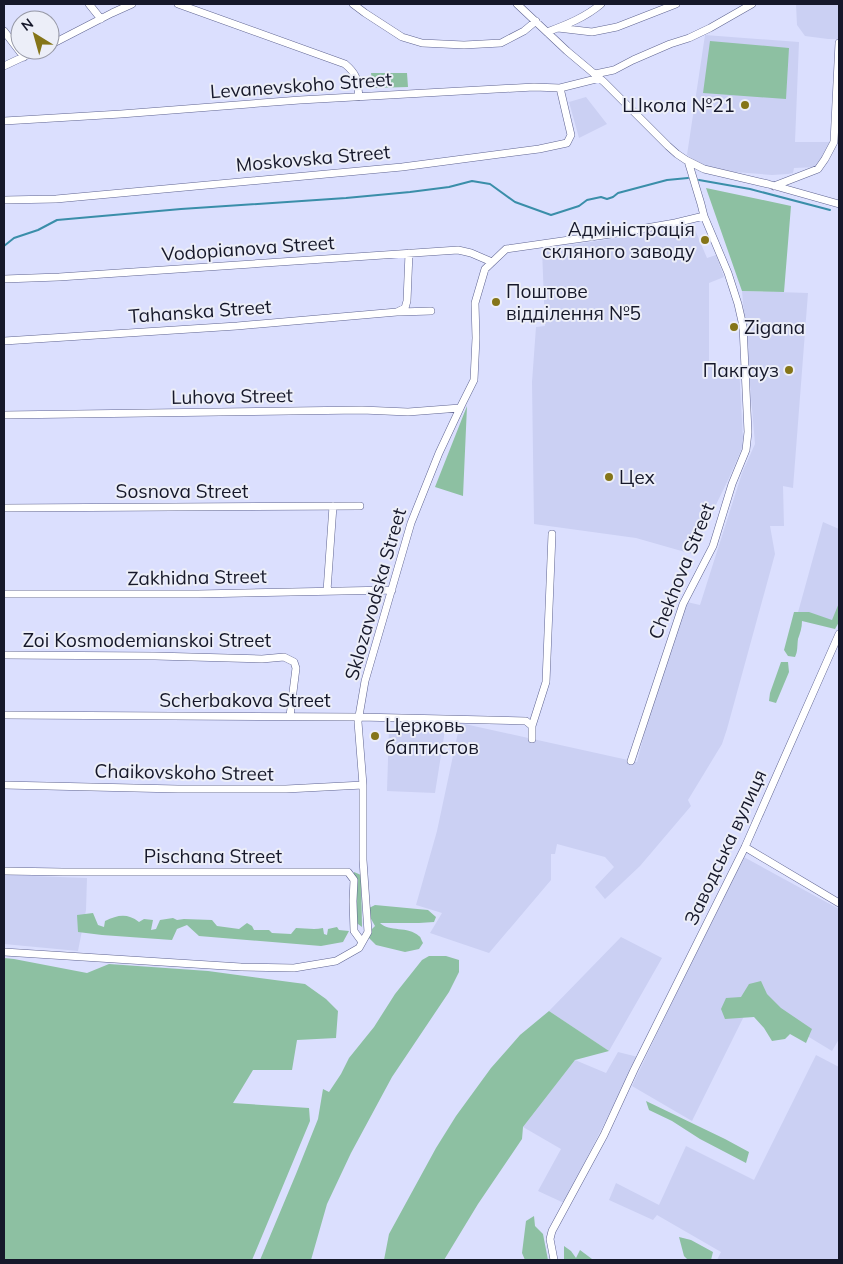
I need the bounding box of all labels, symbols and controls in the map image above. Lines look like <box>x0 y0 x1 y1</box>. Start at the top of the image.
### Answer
north arrow <box>10 10 60 60</box>
text: N <box>18 14 37 35</box>
street label: Levanevskoho Street <box>209 67 393 103</box>
place label: Школа №21 <box>622 93 735 117</box>
marker: Школа №21 <box>739 99 751 111</box>
street label: Moskovska Street <box>235 139 391 177</box>
place label: Адміністрація скляного заводу <box>542 217 695 263</box>
street label: Vodopianova Street <box>161 230 336 266</box>
marker: Адміністрація скляного заводу <box>699 234 711 246</box>
place label: Поштове відділення №5 <box>506 279 641 325</box>
street label: Tahanska Street <box>128 294 273 328</box>
marker: Поштове відділення №5 <box>490 296 502 308</box>
place label: Zigana <box>744 315 805 339</box>
marker: Zigana <box>728 321 740 333</box>
place label: Пакгауз <box>703 358 779 382</box>
marker: Пакгауз <box>783 364 795 376</box>
street label: Luhova Street <box>171 383 293 409</box>
place label: Цех <box>619 465 656 489</box>
marker: Цех <box>603 471 615 483</box>
street label: Sosnova Street <box>116 479 249 503</box>
street label: Chekhova Street <box>643 499 719 643</box>
street label: Sklozavodska Street <box>339 505 411 683</box>
street label: Zakhidna Street <box>127 564 267 590</box>
street label: Zoi Kosmodemianskoi Street <box>23 628 272 652</box>
street label: Scherbakova Street <box>159 688 331 712</box>
place label: Церковь баптистов <box>385 713 479 759</box>
marker: Церковь баптистов <box>369 730 381 742</box>
street label: Chaikovskoho Street <box>94 758 274 786</box>
street label: Заводська вулиця <box>678 765 772 929</box>
street label: Pischana Street <box>144 844 282 868</box>

